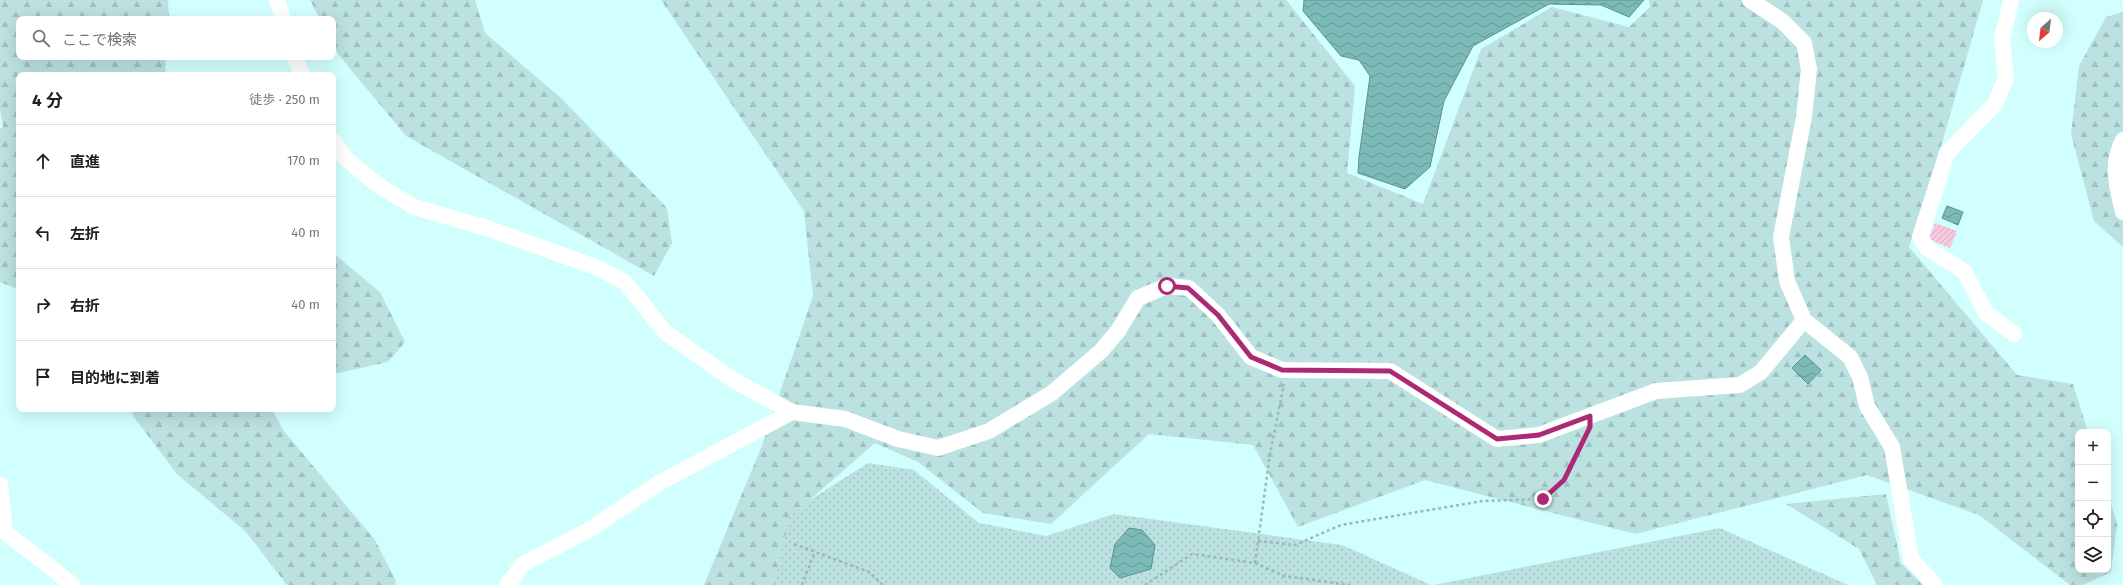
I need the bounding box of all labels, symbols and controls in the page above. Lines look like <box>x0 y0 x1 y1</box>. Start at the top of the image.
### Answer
north arrow <box>2027 12 2063 48</box>
search box <box>16 16 336 60</box>
icon: search <box>30 27 52 49</box>
text: ここで検索 <box>62 31 137 49</box>
text: 4 分 <box>32 90 63 111</box>
text: 徒歩 · 250 m <box>249 92 320 107</box>
icon: ahead <box>32 150 54 172</box>
text: 直進 <box>70 153 100 171</box>
text: 170 m <box>287 153 320 168</box>
icon: left <box>32 222 54 244</box>
text: 左折 <box>70 225 100 243</box>
text: 40 m <box>291 225 320 240</box>
route start <box>1158 277 1176 295</box>
icon: right <box>32 294 54 316</box>
text: 右折 <box>70 297 100 315</box>
text: 40 m <box>291 297 320 312</box>
icon: arrive <box>32 366 54 388</box>
text: 目的地に到着 <box>70 369 160 387</box>
map controls <box>2075 429 2111 573</box>
button: + <box>2075 429 2111 465</box>
button: − <box>2075 465 2111 501</box>
route end <box>1534 490 1552 508</box>
button: locate <box>2075 501 2111 537</box>
button: layers <box>2075 537 2111 573</box>

